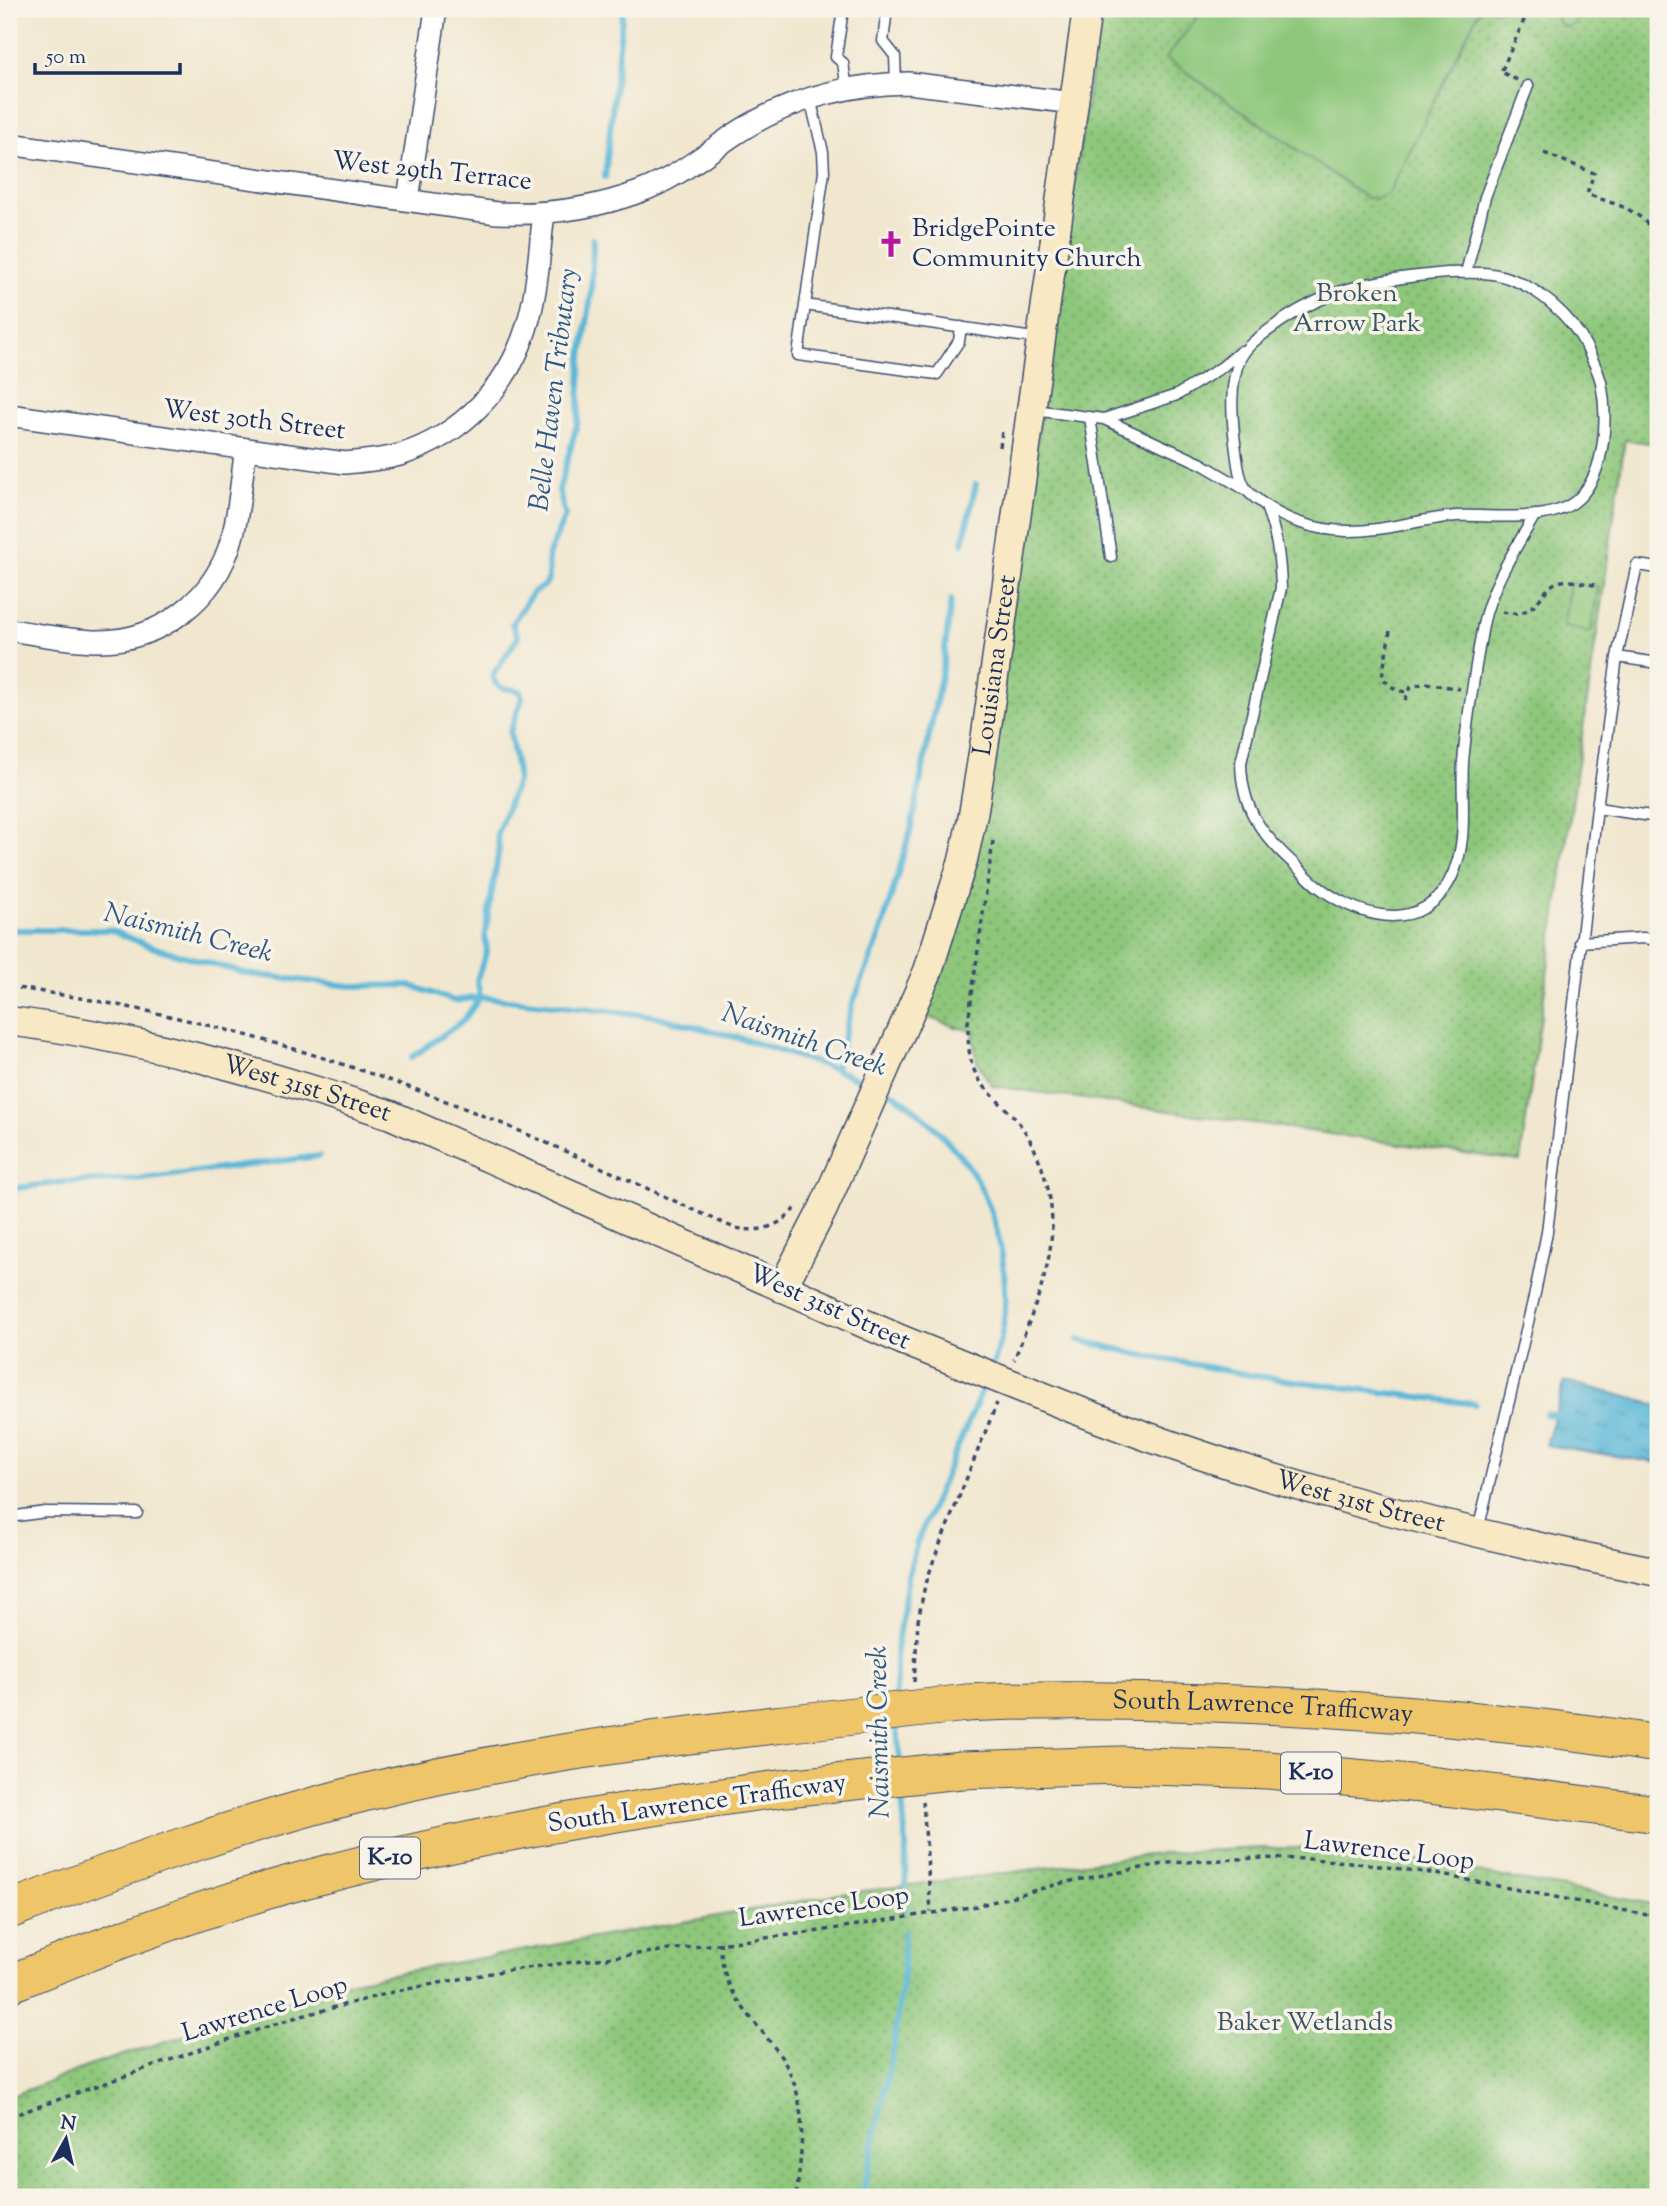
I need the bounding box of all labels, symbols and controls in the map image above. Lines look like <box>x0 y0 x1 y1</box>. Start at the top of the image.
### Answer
scale bar <box>35 32 180 76</box>
text: 50 m <box>45 43 86 73</box>
street label: West 29th Terrace <box>330 143 534 201</box>
place label: BridgePointe Community Church <box>912 211 1142 278</box>
church icon: BridgePointe Community Church <box>876 229 906 259</box>
water label: Belle Haven Tributary <box>520 266 590 514</box>
park label: Broken Arrow Park <box>1293 276 1421 343</box>
street label: West 30th Street <box>161 391 348 451</box>
street label: Louisiana Street <box>964 573 1026 758</box>
water label: Naismith Creek <box>99 894 277 974</box>
water label: Naismith Creek <box>716 994 892 1088</box>
street label: West 31st Street <box>219 1046 396 1132</box>
street label: West 31st Street <box>742 1256 916 1360</box>
street label: West 31st Street <box>1271 1461 1449 1543</box>
water label: Naismith Creek <box>858 1645 902 1819</box>
street label: South Lawrence Trafficway <box>1112 1682 1415 1733</box>
road number: K-10 <box>1281 1752 1341 1794</box>
street label: South Lawrence Trafficway <box>545 1765 849 1843</box>
street label: Lawrence Loop <box>1302 1823 1476 1881</box>
road number: K-10 <box>360 1838 420 1879</box>
street label: Lawrence Loop <box>737 1878 911 1938</box>
street label: Lawrence Loop <box>178 1967 352 2053</box>
park label: Baker Wetlands <box>1217 2005 1393 2042</box>
north arrow <box>32 2104 102 2174</box>
text: N <box>59 2110 77 2139</box>

